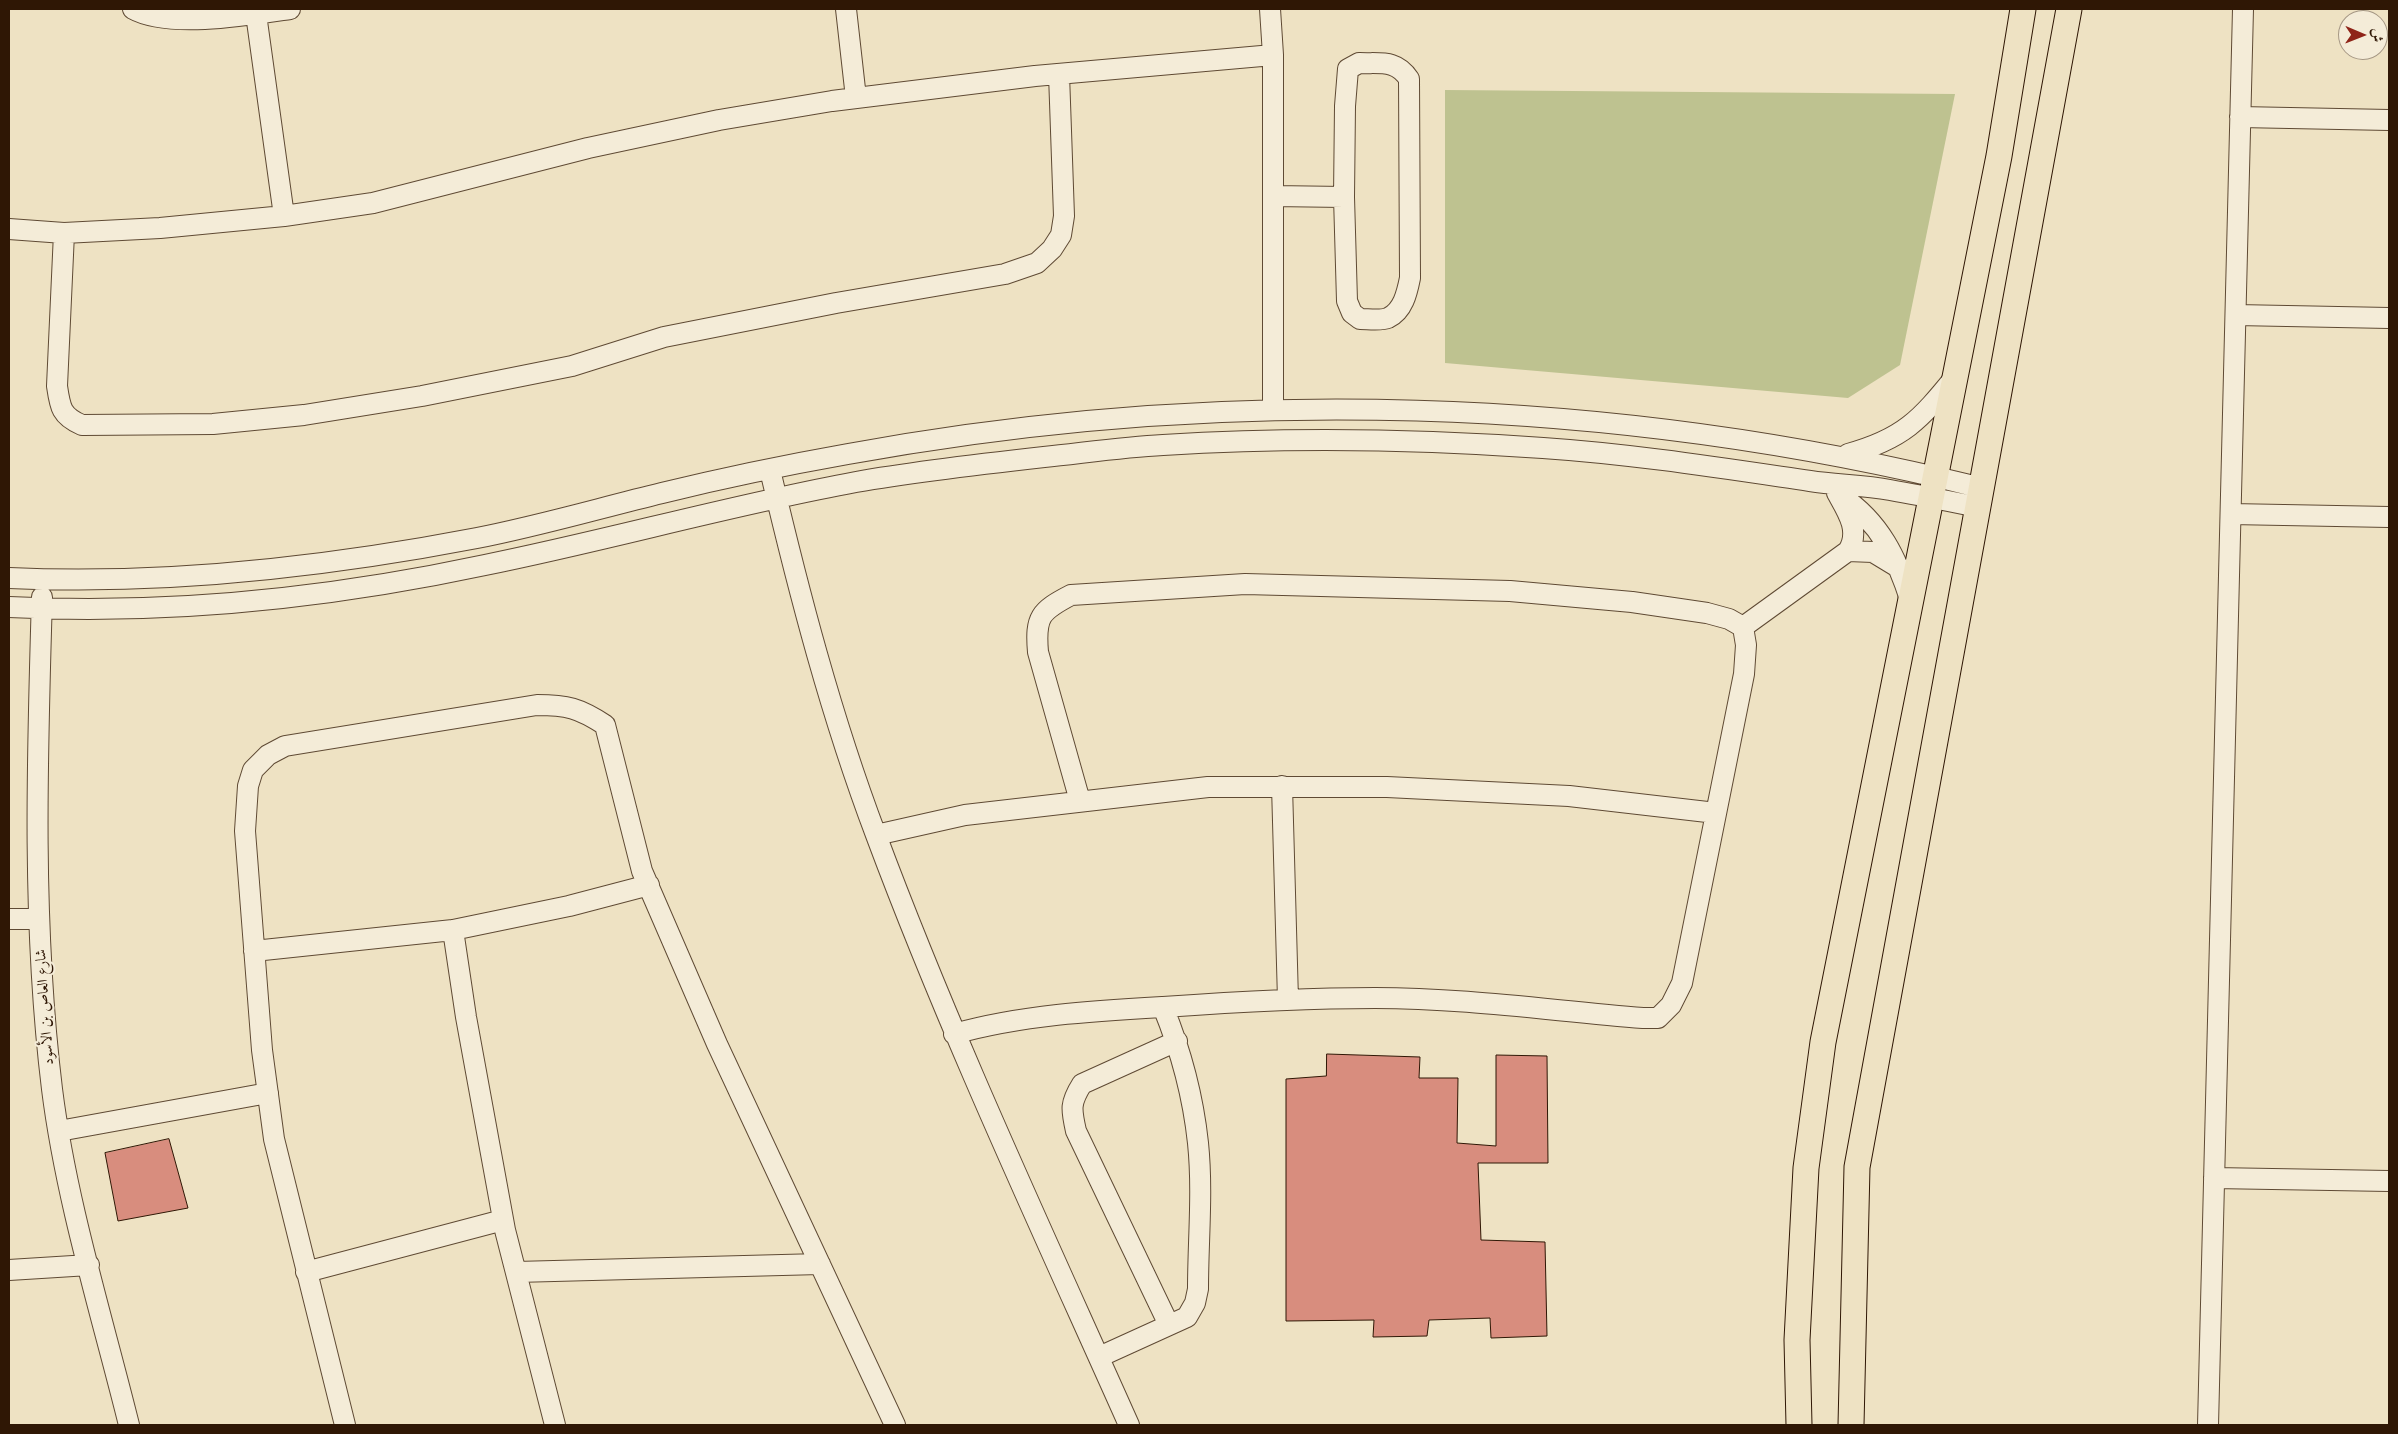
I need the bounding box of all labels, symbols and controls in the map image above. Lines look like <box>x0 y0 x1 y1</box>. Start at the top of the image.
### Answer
north arrow <box>2338 10 2388 60</box>
text: ش <box>2370 28 2384 42</box>
street label: شارع العاص بن الأسود <box>32 948 58 1066</box>

